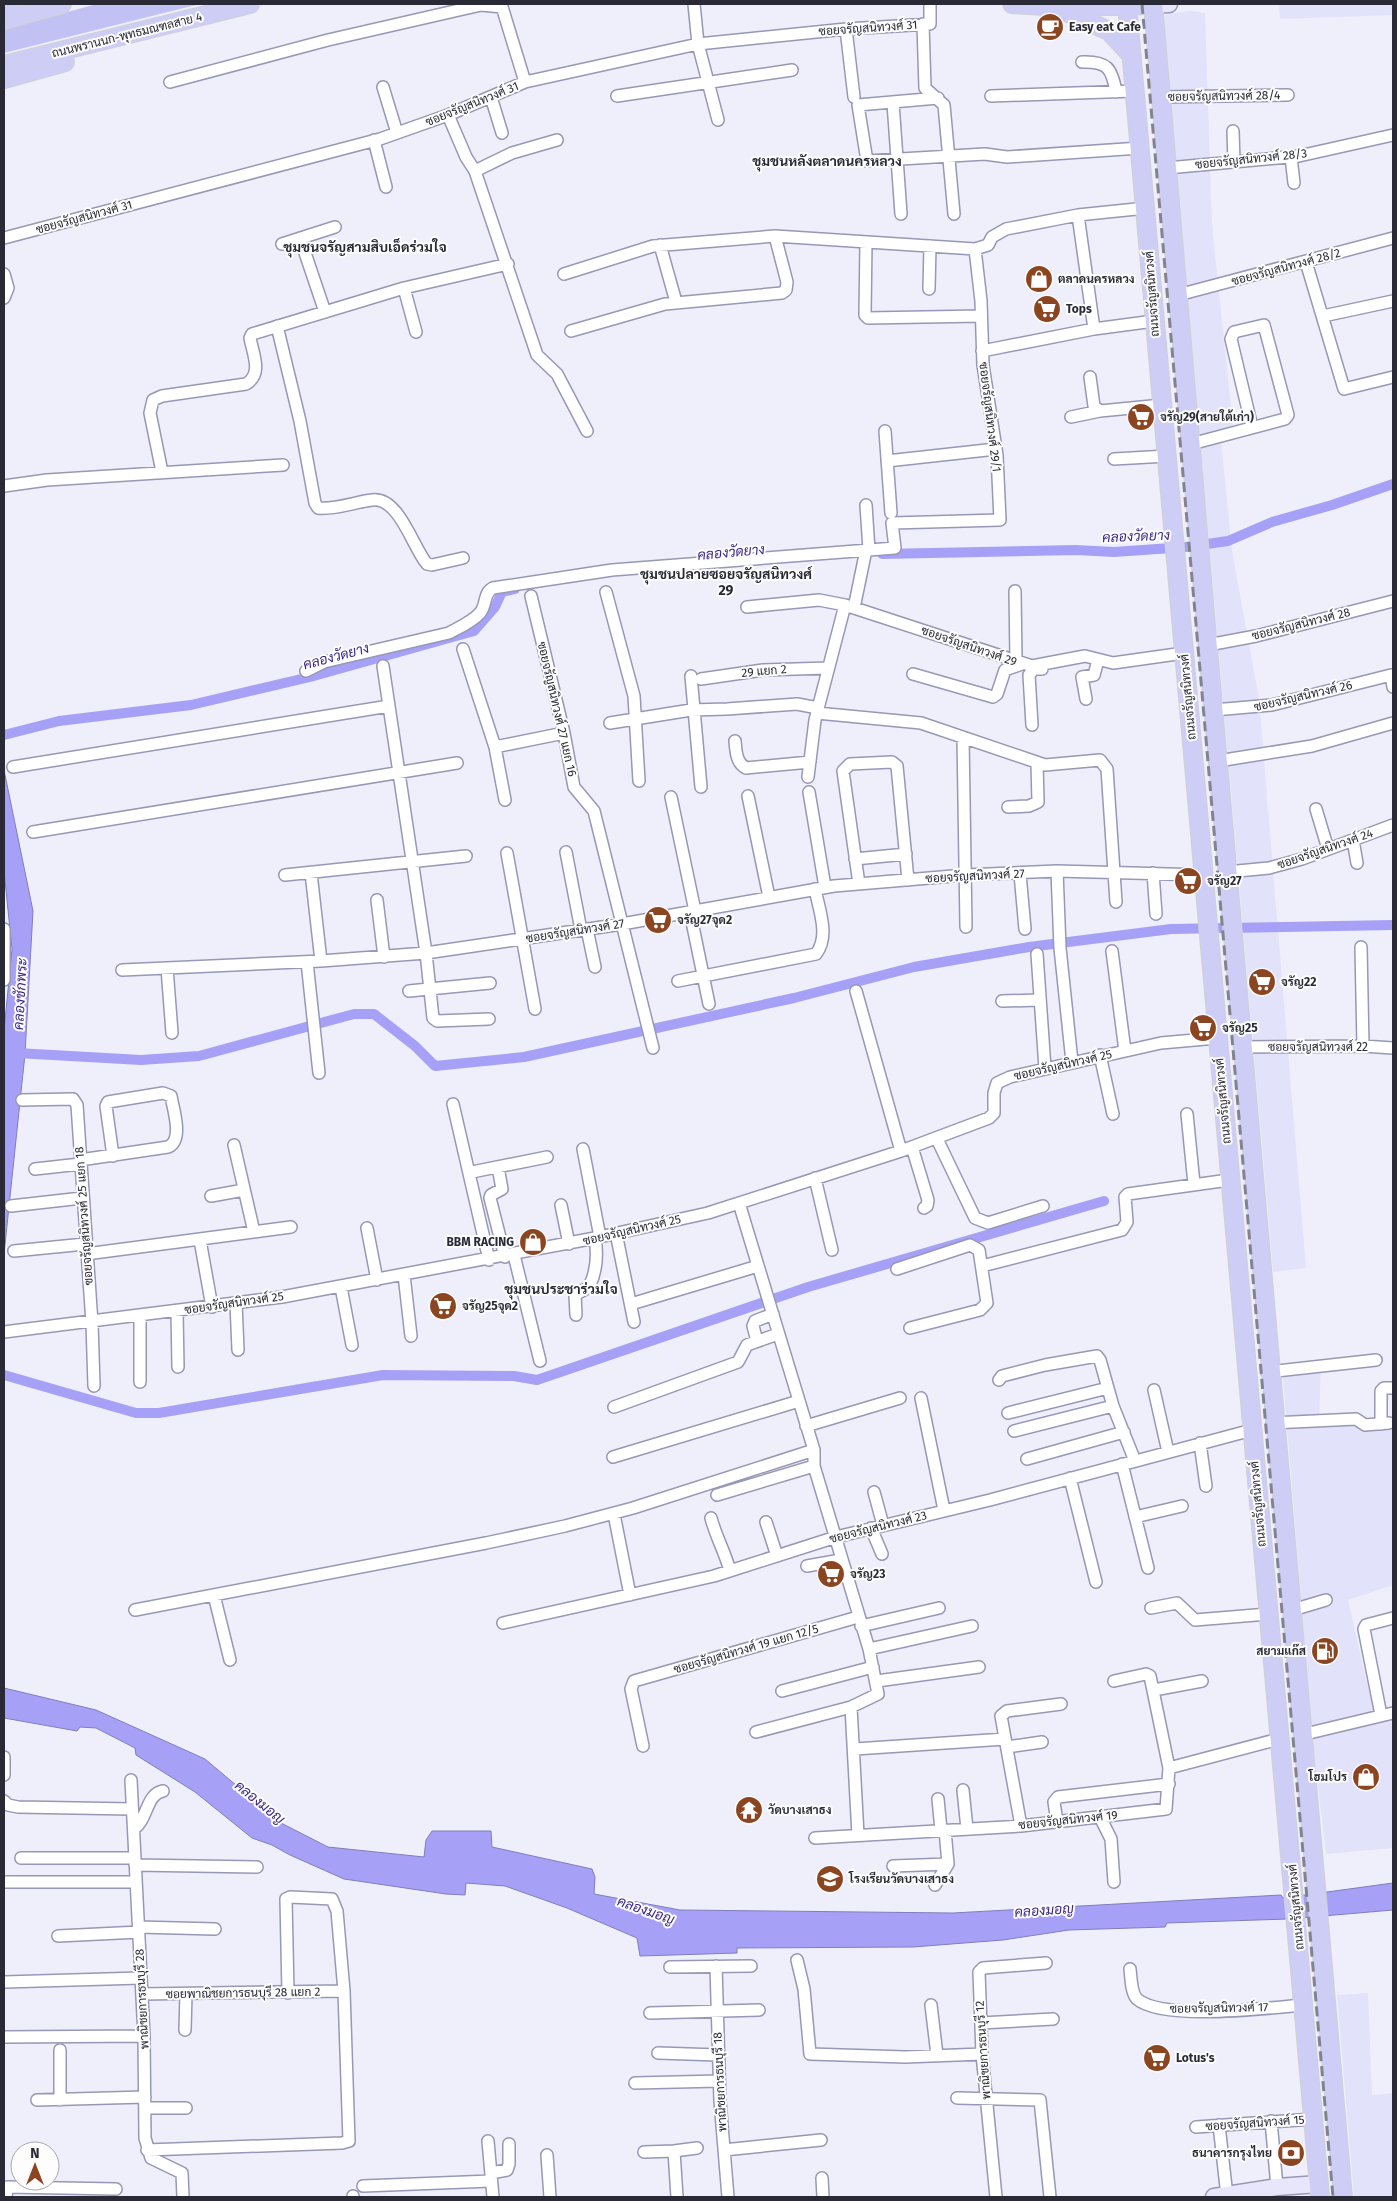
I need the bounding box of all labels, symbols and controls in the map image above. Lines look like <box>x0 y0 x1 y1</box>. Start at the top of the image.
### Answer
street label: ถนนพรานนก-พุทธมณฑลสาย 4 <box>50 9 205 62</box>
cafe icon: Easy eat Cafe <box>1035 12 1065 42</box>
street label: ซอยจรัญสนิทวงศ์ 31 <box>818 17 918 38</box>
place label: Easy eat Cafe <box>1069 20 1141 34</box>
street label: ซอยจรัญสนิทวงศ์ 31 <box>423 78 521 129</box>
street label: ซอยจรัญสนิทวงศ์ 28/4 <box>1167 87 1281 104</box>
street label: ซอยจรัญสนิทวงศ์ 28/3 <box>1194 145 1308 172</box>
district label: ชุมชนหลังตลาดนครหลวง <box>752 153 902 172</box>
street label: ซอยจรัญสนิทวงศ์ 31 <box>34 196 134 237</box>
district label: ชุมชนจรัญสามสิบเอ็ดร่วมใจ <box>283 237 447 258</box>
street label: ซอยจรัญสนิทวงศ์ 28/2 <box>1230 245 1342 288</box>
street label: ถนนจรัญสนิทวงศ์ <box>1141 251 1162 337</box>
shop icon: ตลาดนครหลวง <box>1024 264 1054 294</box>
place label: ตลาดนครหลวง <box>1058 272 1135 286</box>
supermarket icon: Tops <box>1032 294 1062 324</box>
place label: Tops <box>1066 302 1092 316</box>
street label: ซอยจรัญสนิทวงศ์ 29/1 <box>976 361 1005 473</box>
supermarket icon: จรัญ29(สายใต้เก่า) <box>1126 402 1156 432</box>
place label: จรัญ29(สายใต้เก่า) <box>1160 409 1254 424</box>
water label: คลองวัดยาง <box>1102 527 1170 546</box>
water label: คลองวัดยาง <box>697 541 766 564</box>
district label: ชุมชนปลายซอยจรัญสนิทวงศ์ 29 <box>640 565 813 599</box>
street label: ซอยจรัญสนิทวงศ์ 28 <box>1250 604 1352 643</box>
street label: ซอยจรัญสนิทวงศ์ 29 <box>919 622 1019 669</box>
water label: คลองวัดยาง <box>301 640 371 673</box>
street label: ซอยจรัญสนิทวงศ์ 27 แยก 16 <box>535 640 580 778</box>
street label: ถนนจรัญสนิทวงศ์ <box>1176 654 1199 741</box>
street label: 29 แยก 2 <box>741 662 787 680</box>
street label: ซอยจรัญสนิทวงศ์ 26 <box>1252 677 1354 714</box>
street label: ซอยจรัญสนิทวงศ์ 24 <box>1275 825 1375 872</box>
street label: ซอยจรัญสนิทวงศ์ 27 <box>925 865 1025 886</box>
supermarket icon: จรัญ27 <box>1173 866 1203 896</box>
place label: จรัญ27 <box>1207 874 1242 888</box>
supermarket icon: จรัญ27จุด2 <box>643 905 673 935</box>
place label: จรัญ27จุด2 <box>677 913 732 928</box>
street label: ซอยจรัญสนิทวงศ์ 27 <box>525 915 625 946</box>
water label: คลองชักพระ <box>10 957 31 1030</box>
supermarket icon: จรัญ22 <box>1247 967 1277 997</box>
place label: จรัญ22 <box>1281 975 1316 989</box>
supermarket icon: จรัญ25 <box>1188 1013 1218 1043</box>
place label: จรัญ25 <box>1222 1021 1258 1035</box>
street label: ซอยจรัญสนิทวงศ์ 22 <box>1268 1039 1368 1054</box>
street label: ซอยจรัญสนิทวงศ์ 25 <box>1012 1046 1113 1083</box>
street label: ถนนจรัญสนิทวงศ์ <box>1211 1058 1234 1145</box>
street label: ซอยจรัญสนิทวงศ์ 25 แยก 18 <box>71 1146 96 1286</box>
street label: ซอยจรัญสนิทวงศ์ 25 <box>581 1211 682 1248</box>
shop icon: BBM RACING <box>518 1227 548 1257</box>
place label: BBM RACING <box>446 1235 514 1249</box>
district label: ชุมชนประชาร่วมใจ <box>504 1280 618 1300</box>
street label: ซอยจรัญสนิทวงศ์ 25 <box>183 1288 285 1317</box>
supermarket icon: จรัญ25จุด2 <box>428 1291 458 1321</box>
place label: จรัญ25จุด2 <box>462 1299 518 1314</box>
street label: ถนนจรัญสนิทวงศ์ <box>1246 1461 1269 1548</box>
street label: ซอยจรัญสนิทวงศ์ 23 <box>828 1507 928 1546</box>
supermarket icon: จรัญ23 <box>816 1559 846 1589</box>
place label: จรัญ23 <box>850 1567 885 1581</box>
street label: ซอยจรัญสนิทวงศ์ 19 แยก 12/5 <box>672 1621 820 1676</box>
fuel station icon: สยามแก๊ส <box>1310 1636 1340 1666</box>
place label: สยามแก๊ส <box>1256 1643 1306 1658</box>
shop icon: โฮมโปร <box>1351 1762 1381 1792</box>
place label: โฮมโปร <box>1308 1769 1347 1784</box>
water label: คลองมอญ <box>231 1777 288 1828</box>
temple icon: วัดบางเสาธง <box>734 1795 764 1825</box>
place label: วัดบางเสาธง <box>768 1803 832 1817</box>
street label: ซอยจรัญสนิทวงศ์ 19 <box>1018 1807 1118 1832</box>
school or university icon: โรงเรียนวัดบางเสาธง <box>815 1864 845 1894</box>
street label: ถนนจรัญสนิทวงศ์ <box>1284 1864 1307 1951</box>
place label: โรงเรียนวัดบางเสาธง <box>848 1871 954 1886</box>
water label: คลองมอญ <box>615 1893 677 1928</box>
water label: คลองมอญ <box>1014 1900 1075 1921</box>
street label: พาณิชยการธนบุรี 28 <box>131 1948 154 2050</box>
street label: ซอยพาณิชยการธนบุรี 28 แยก 2 <box>165 1984 321 2003</box>
street label: ซอยจรัญสนิทวงศ์ 17 <box>1169 1999 1268 2016</box>
street label: พาณิชยการธนบุรี 12 <box>972 2000 995 2100</box>
street label: พาณิชยการธนบุรี 18 <box>709 2031 732 2132</box>
supermarket icon: Lotus's <box>1142 2043 1172 2073</box>
place label: Lotus's <box>1176 2051 1215 2065</box>
street label: ซอยจรัญสนิทวงศ์ 15 <box>1205 2112 1305 2133</box>
bank icon: ธนาคารกรุงไทย <box>1276 2138 1306 2168</box>
north arrow <box>10 2141 60 2191</box>
text: N <box>30 2145 40 2162</box>
place label: ธนาคารกรุงไทย <box>1192 2145 1272 2161</box>

